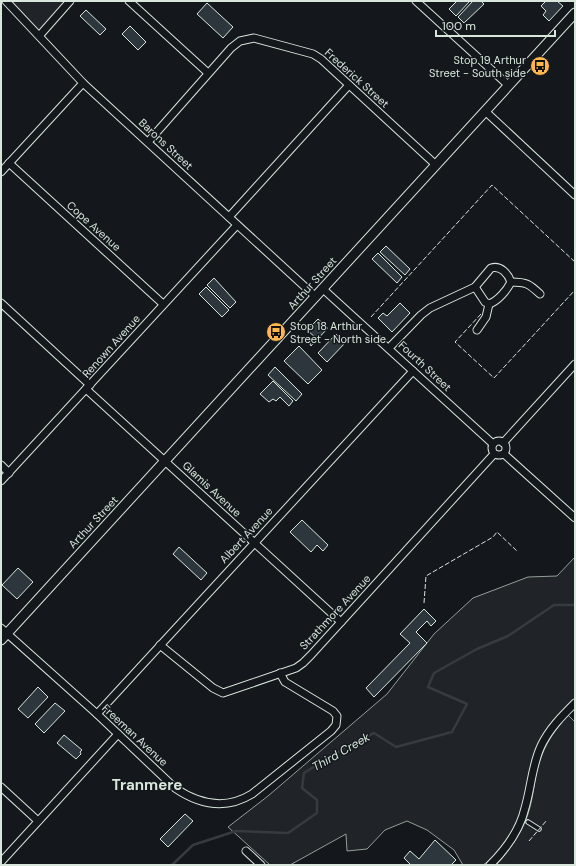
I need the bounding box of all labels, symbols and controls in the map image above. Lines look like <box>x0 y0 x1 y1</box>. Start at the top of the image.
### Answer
scale bar <box>436 12 555 38</box>
text: 100 m <box>442 18 476 34</box>
street label: Frederick Street <box>322 45 392 111</box>
place label: Stop 19 Arthur Street - South side <box>429 53 526 80</box>
bus stop icon: Stop 19 Arthur Street - South side <box>529 55 551 77</box>
street label: Barons Street <box>136 115 196 173</box>
street label: Cope Avenue <box>64 198 124 254</box>
street label: Arthur Street <box>285 254 339 312</box>
street label: Renown Avenue <box>79 312 143 380</box>
place label: Stop 18 Arthur Street - North side <box>290 319 386 346</box>
bus stop icon: Stop 18 Arthur Street - North side <box>265 321 287 343</box>
street label: Fourth Street <box>396 338 454 394</box>
street label: Glamis Avenue <box>180 458 244 520</box>
street label: Arthur Street <box>65 493 121 551</box>
street label: Albert Avenue <box>216 504 276 566</box>
street label: Strathmore Avenue <box>296 571 374 653</box>
street label: Freeman Avenue <box>99 701 171 769</box>
water label: Third Creek <box>309 729 374 775</box>
district label: Tranmere <box>112 775 182 795</box>

